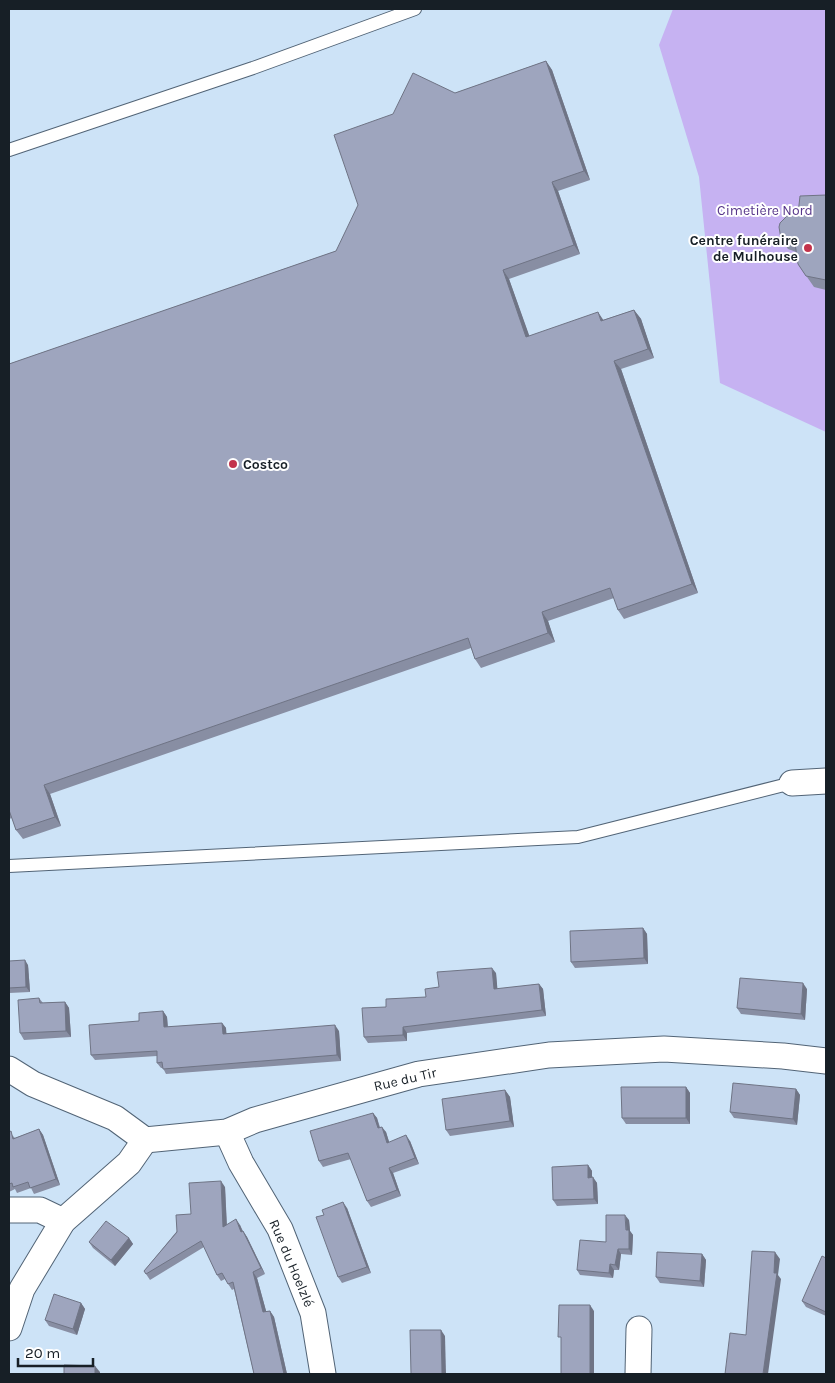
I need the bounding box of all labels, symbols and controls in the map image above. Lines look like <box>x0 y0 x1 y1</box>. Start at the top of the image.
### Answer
park label: Cimetière Nord <box>717 202 813 219</box>
place label: Centre funéraire de Mulhouse <box>690 232 798 265</box>
marker: Centre funéraire de Mulhouse <box>802 242 814 254</box>
place label: Costco <box>243 456 288 473</box>
marker: Costco <box>227 458 239 470</box>
street label: Rue du Tir <box>372 1064 439 1095</box>
street label: Rue du Hoelzlé <box>265 1217 318 1310</box>
scale bar <box>18 1336 92 1368</box>
text: 20 m <box>25 1344 60 1362</box>

